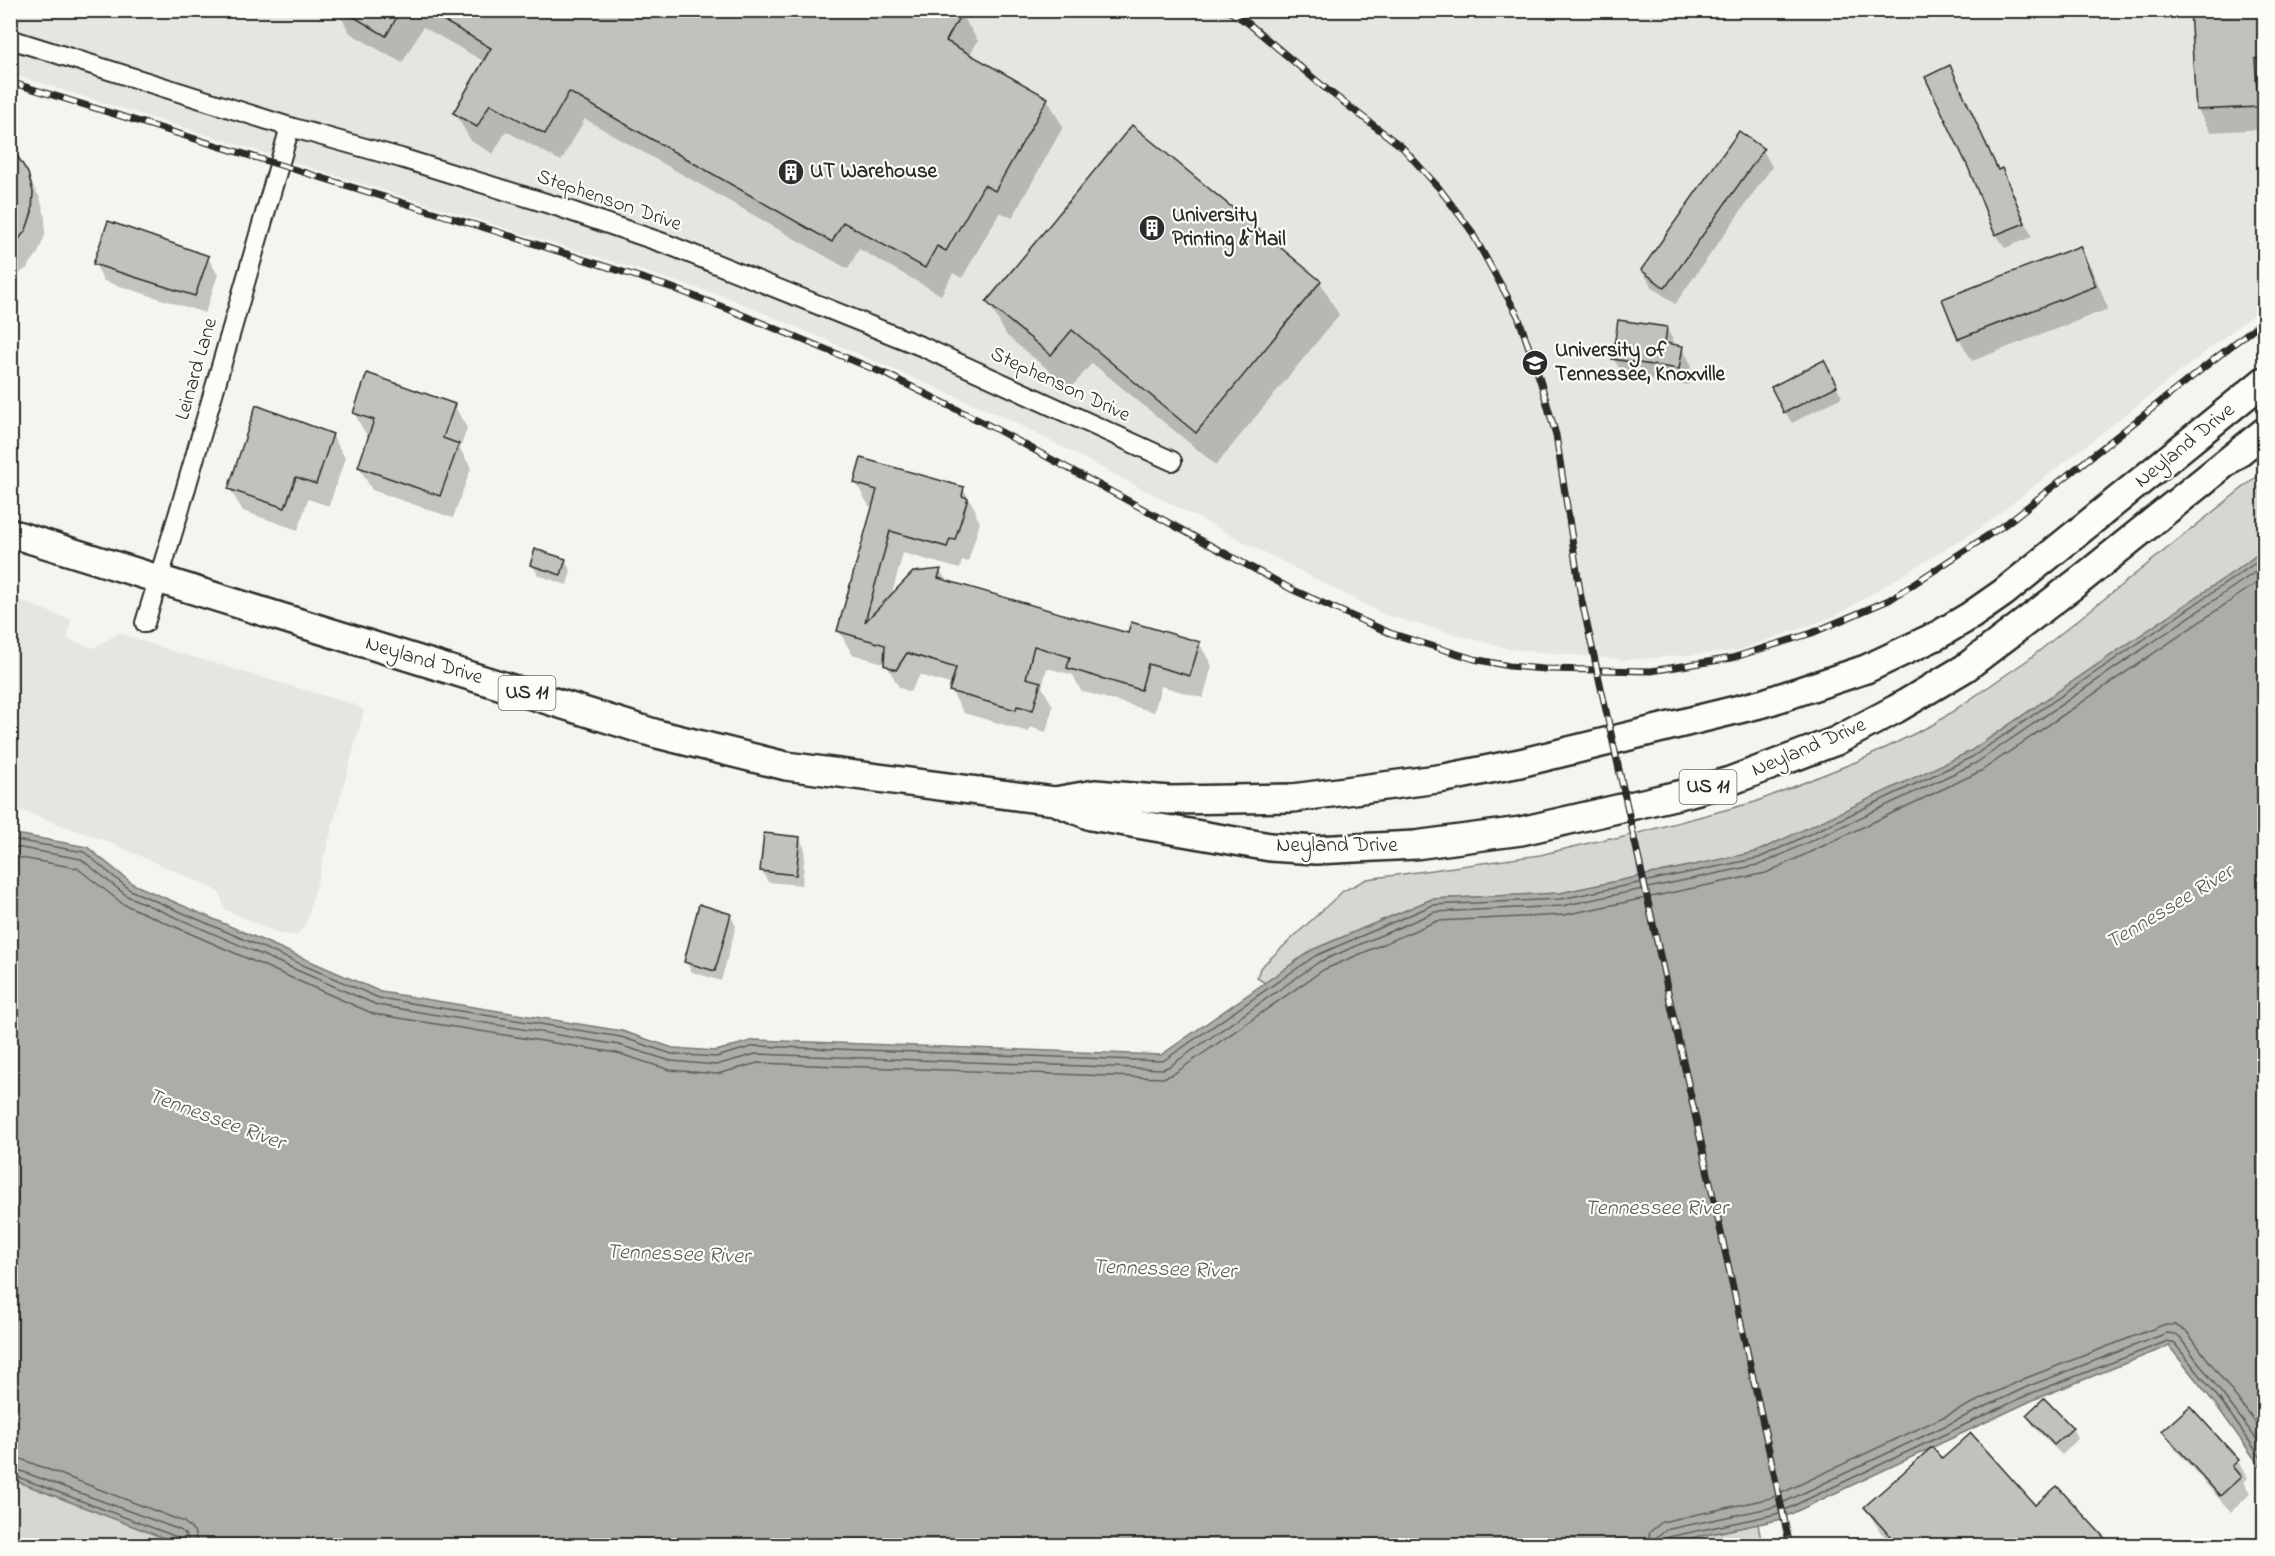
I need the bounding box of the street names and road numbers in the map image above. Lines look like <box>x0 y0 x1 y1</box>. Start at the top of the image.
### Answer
street label: Stephenson Drive <box>532 162 686 240</box>
street label: Leinard Lane <box>168 314 226 424</box>
street label: Stephenson Drive <box>985 339 1136 431</box>
street label: Neyland Drive <box>2128 396 2243 497</box>
street label: Neyland Drive <box>361 629 487 695</box>
road number: US 11 <box>498 676 556 710</box>
street label: Neyland Drive <box>1747 710 1872 787</box>
road number: US 11 <box>1680 770 1736 804</box>
street label: Neyland Drive <box>1276 831 1398 863</box>

